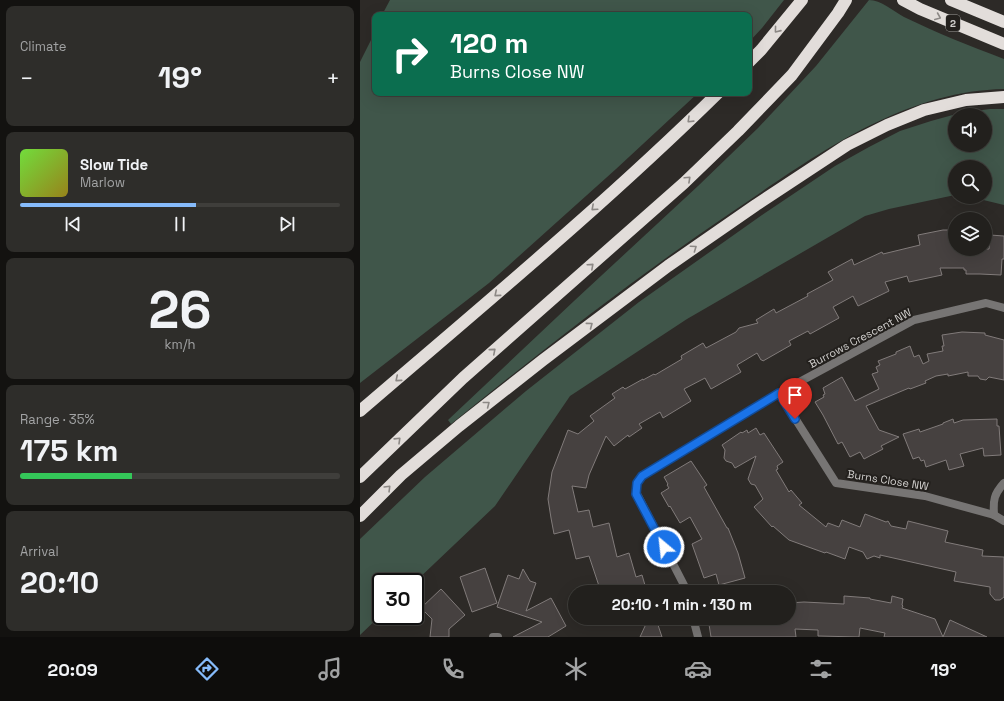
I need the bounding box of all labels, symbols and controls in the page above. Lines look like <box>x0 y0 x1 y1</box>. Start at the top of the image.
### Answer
one-way arrow <box>934 12 941 20</box>
road number: 2 <box>946 15 960 31</box>
text: 120 m <box>450 25 528 61</box>
one-way arrow <box>775 26 782 33</box>
icon: right <box>384 28 436 80</box>
text: Climate <box>20 38 66 55</box>
text: 19° <box>158 58 202 97</box>
text: Burns Close NW <box>450 60 584 83</box>
text: − <box>20 64 34 92</box>
text: + <box>326 64 340 92</box>
map controls <box>948 108 992 256</box>
button: sound <box>948 108 992 152</box>
one-way arrow <box>687 115 695 123</box>
text: Slow Tide <box>80 155 148 174</box>
button: search <box>948 160 992 204</box>
text: Marlow <box>80 174 125 191</box>
one-way arrow <box>683 176 691 184</box>
one-way arrow <box>592 204 599 211</box>
button: layers <box>948 212 992 256</box>
icon: previous <box>62 213 84 235</box>
icon: pause <box>169 213 191 235</box>
icon: next <box>276 213 298 235</box>
one-way arrow <box>690 246 697 253</box>
one-way arrow <box>586 263 594 271</box>
text: 26 <box>148 277 212 343</box>
one-way arrow <box>494 290 502 297</box>
street label: Burrows Crescent NW <box>806 305 914 371</box>
one-way arrow <box>585 323 592 330</box>
text: km/h <box>165 336 195 353</box>
one-way arrow <box>489 349 496 356</box>
one-way arrow <box>395 374 403 381</box>
pin <box>778 378 812 419</box>
icon: arrive <box>784 384 806 406</box>
one-way arrow <box>482 402 489 409</box>
text: Range · 35% <box>20 411 94 428</box>
text: 175 km <box>20 431 118 470</box>
one-way arrow <box>393 437 401 445</box>
street label: Burns Close NW <box>846 467 930 493</box>
one-way arrow <box>383 485 391 493</box>
position arrow <box>643 526 685 568</box>
text: Arrival <box>20 543 59 560</box>
text: 20:10 <box>20 563 99 602</box>
speed limit sign: 30 <box>372 573 424 625</box>
text: 20:10 · 1 min · 130 m <box>612 595 752 614</box>
icon: directions <box>193 655 221 683</box>
icon: music <box>316 655 344 683</box>
icon: phone <box>439 655 467 683</box>
icon: climate <box>562 655 590 683</box>
icon: car <box>684 655 712 683</box>
icon: filters <box>807 655 835 683</box>
text: 20:09 <box>47 658 98 681</box>
text: 19° <box>930 658 957 681</box>

